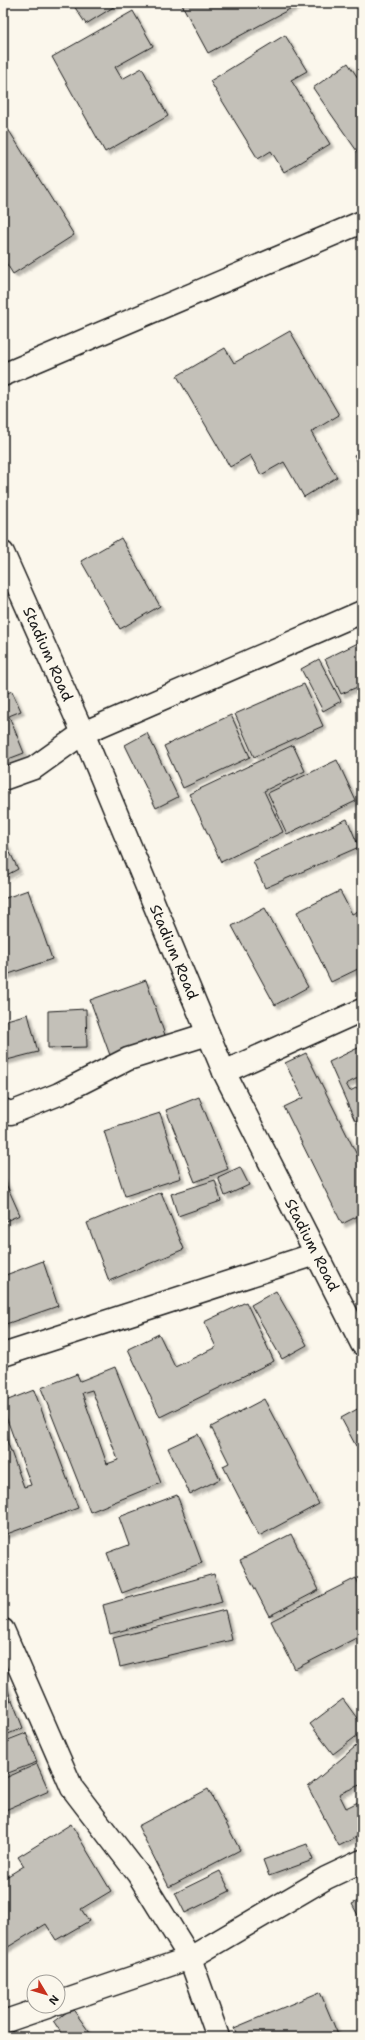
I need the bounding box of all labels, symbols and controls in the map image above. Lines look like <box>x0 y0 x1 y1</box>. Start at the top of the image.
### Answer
street label: Stadium Road <box>18 604 78 705</box>
street label: Stadium Road <box>145 901 203 1003</box>
street label: Stadium Road <box>280 1195 344 1295</box>
north arrow <box>26 1974 66 2014</box>
text: N <box>45 1992 62 2008</box>

